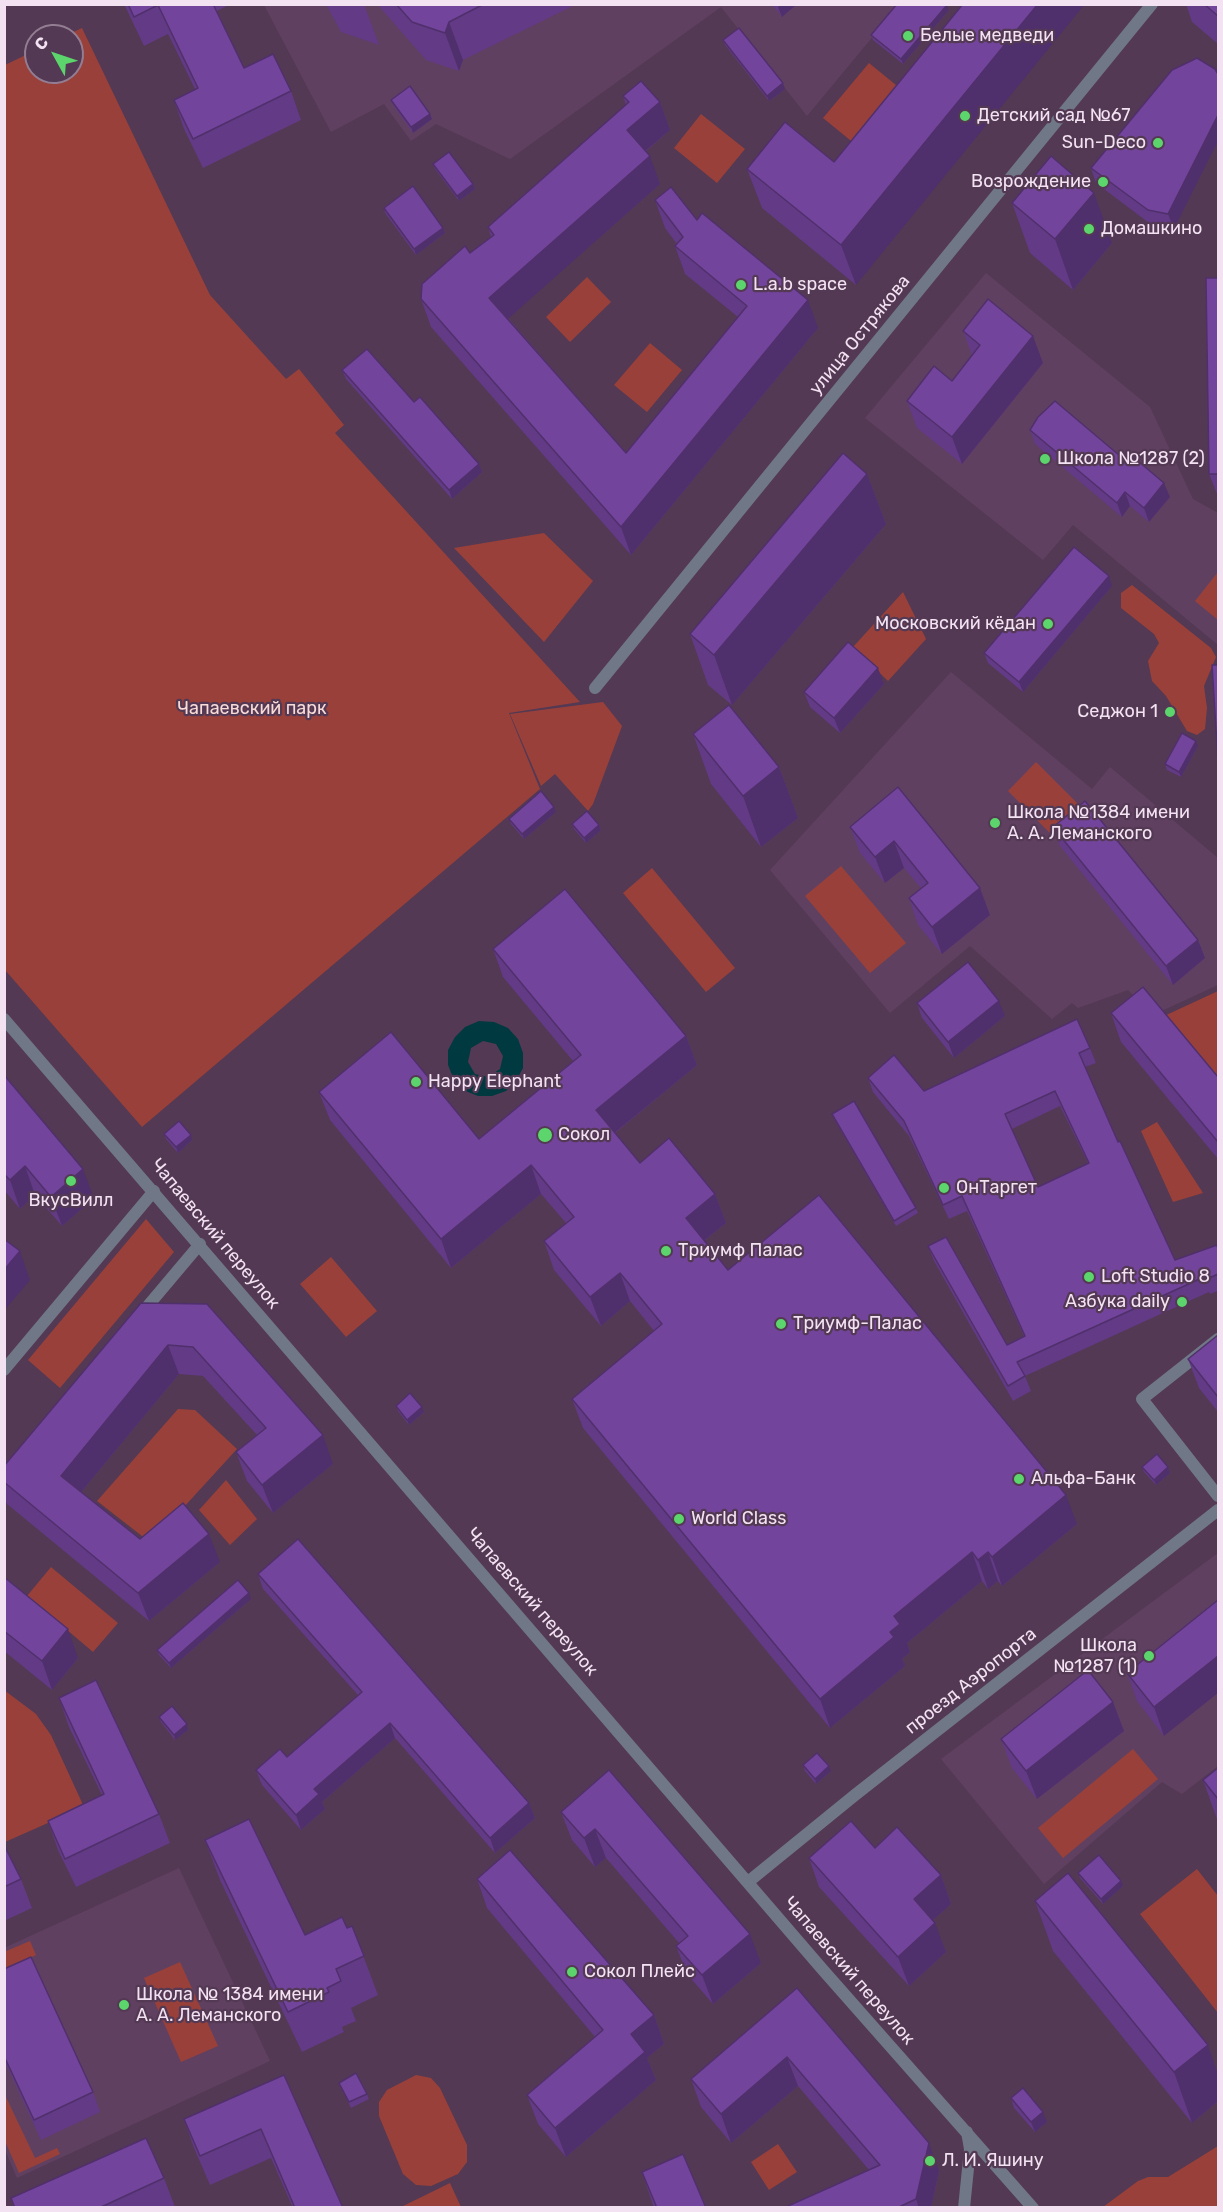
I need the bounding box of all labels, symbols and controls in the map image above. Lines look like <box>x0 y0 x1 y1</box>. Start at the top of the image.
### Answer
north arrow <box>24 24 84 84</box>
place label: Белые медведи <box>920 25 1054 47</box>
marker: Белые медведи <box>901 29 915 43</box>
text: С <box>30 33 52 54</box>
place label: Детский сад №67 <box>977 105 1130 127</box>
marker: Детский сад №67 <box>958 109 972 123</box>
place label: Sun-Deco <box>1062 132 1146 154</box>
marker: Sun-Deco <box>1151 136 1165 150</box>
place label: Возрождение <box>971 171 1091 193</box>
marker: Возрождение <box>1096 175 1110 189</box>
place label: Домашкино <box>1101 218 1202 240</box>
marker: Домашкино <box>1082 222 1096 236</box>
street label: улица Острякова <box>805 271 915 399</box>
place label: L.a.b space <box>753 274 847 296</box>
marker: L.a.b space <box>734 278 748 292</box>
place label: Школа №1287 (2) <box>1057 448 1205 470</box>
marker: Школа №1287 (2) <box>1038 452 1052 466</box>
place label: Московский кёдан <box>875 613 1036 635</box>
marker: Московский кёдан <box>1041 617 1055 631</box>
park label: Чапаевский парк <box>177 698 327 720</box>
place label: Седжон 1 <box>1077 701 1158 723</box>
marker: Седжон 1 <box>1163 705 1177 719</box>
place label: Школа №1384 имени А. А. Леманского <box>1007 802 1190 844</box>
marker: Школа №1384 имени А. А. Леманского <box>988 816 1002 830</box>
place label: Happy Elephant <box>428 1071 561 1093</box>
marker: Happy Elephant <box>409 1075 423 1089</box>
place label: Сокол <box>558 1124 610 1146</box>
marker: Сокол <box>536 1126 554 1144</box>
street label: Чапаевский переулок <box>146 1155 284 1313</box>
marker: ВкусВилл <box>64 1174 78 1188</box>
place label: ОнТаргет <box>956 1177 1037 1199</box>
marker: ОнТаргет <box>937 1181 951 1195</box>
place label: ВкусВилл <box>28 1190 114 1212</box>
place label: Триумф Палас <box>678 1240 803 1262</box>
marker: Триумф Палас <box>659 1244 673 1258</box>
place label: Loft Studio 8 <box>1101 1266 1210 1288</box>
marker: Loft Studio 8 <box>1082 1270 1096 1284</box>
place label: Азбука daily <box>1065 1291 1170 1313</box>
marker: Азбука daily <box>1175 1295 1189 1309</box>
place label: Триумф-Палас <box>793 1313 922 1335</box>
marker: Триумф-Палас <box>774 1317 788 1331</box>
place label: Альфа-Банк <box>1031 1468 1136 1490</box>
marker: Альфа-Банк <box>1012 1472 1026 1486</box>
place label: World Class <box>691 1508 786 1530</box>
marker: World Class <box>672 1512 686 1526</box>
street label: Чапаевский переулок <box>462 1523 602 1681</box>
street label: проезд Аэропорта <box>901 1623 1041 1739</box>
place label: Школа №1287 (1) <box>1054 1635 1137 1678</box>
marker: Школа №1287 (1) <box>1142 1649 1156 1663</box>
street label: Чапаевский переулок <box>779 1892 919 2050</box>
place label: Сокол Плейс <box>584 1961 695 1983</box>
marker: Сокол Плейс <box>565 1965 579 1979</box>
place label: Школа № 1384 имени А. А. Леманского <box>136 1984 323 2026</box>
marker: Школа № 1384 имени А. А. Леманского <box>117 1998 131 2012</box>
place label: Л. И. Яшину <box>942 2150 1044 2172</box>
marker: Л. И. Яшину <box>923 2154 937 2168</box>

